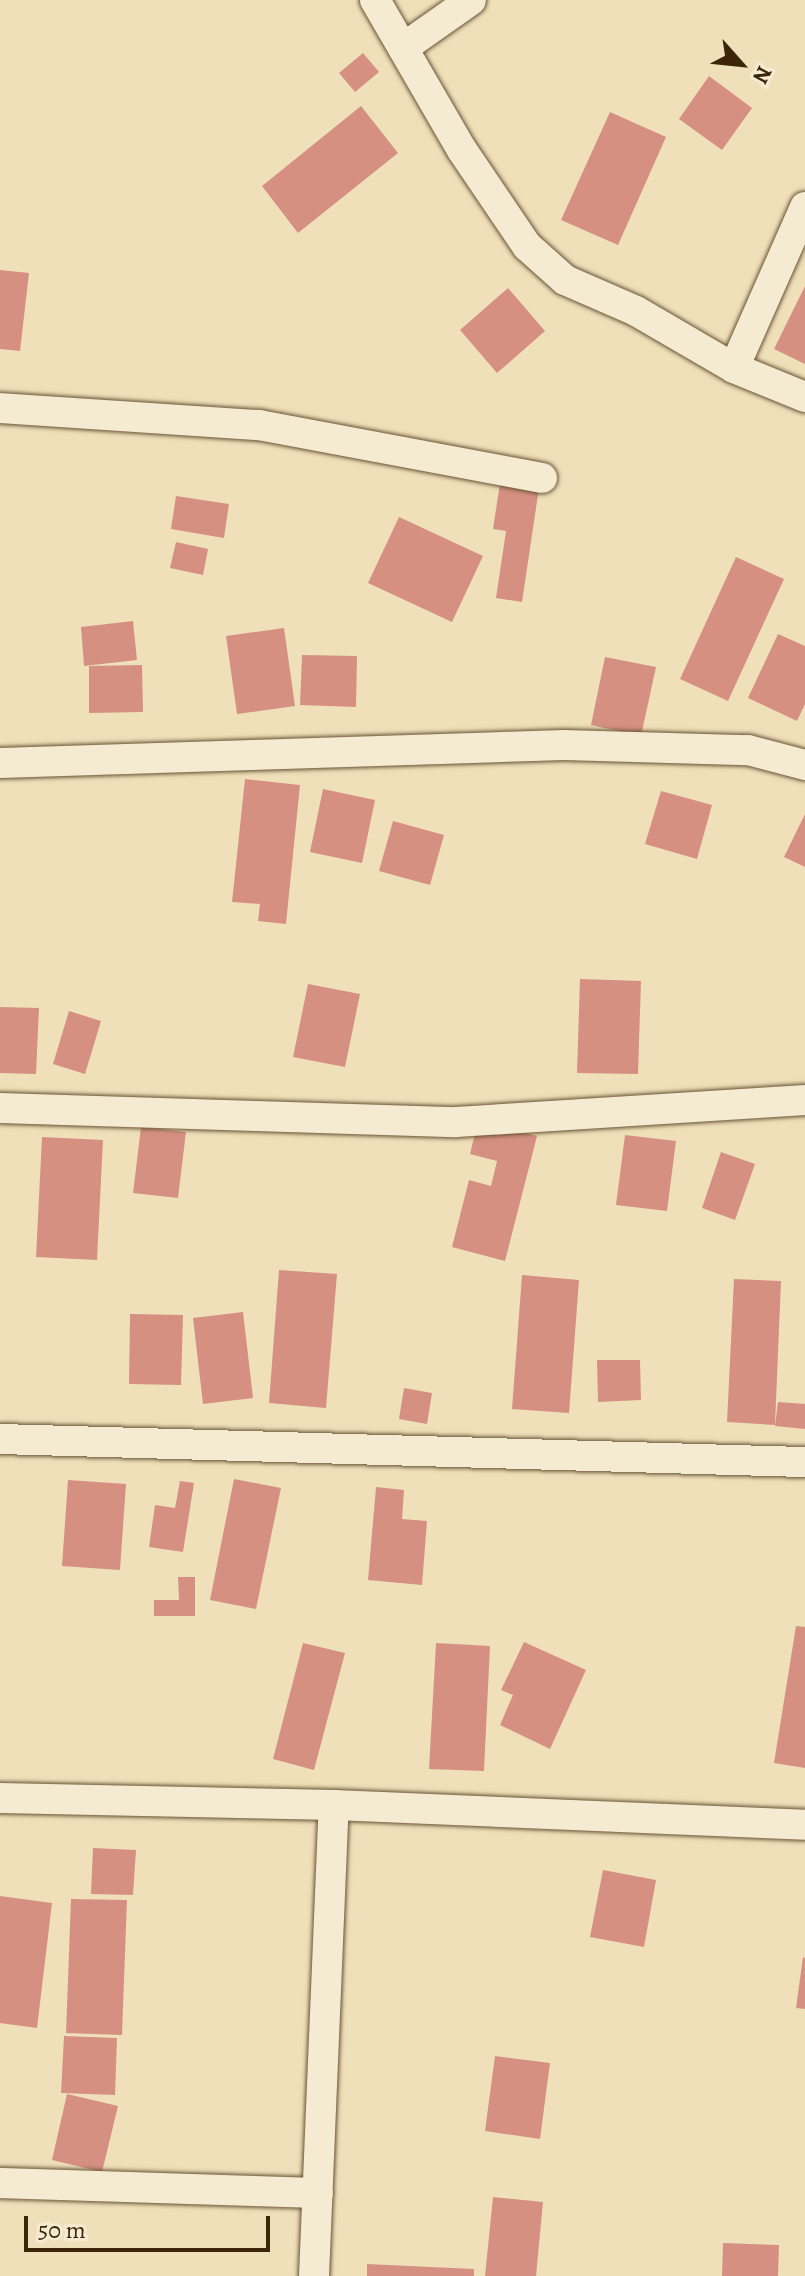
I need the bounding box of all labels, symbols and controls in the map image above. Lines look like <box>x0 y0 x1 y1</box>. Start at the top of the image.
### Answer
north arrow <box>701 24 781 104</box>
text: N <box>745 61 779 89</box>
scale bar <box>28 2200 274 2250</box>
text: 50 m <box>38 2214 86 2246</box>

